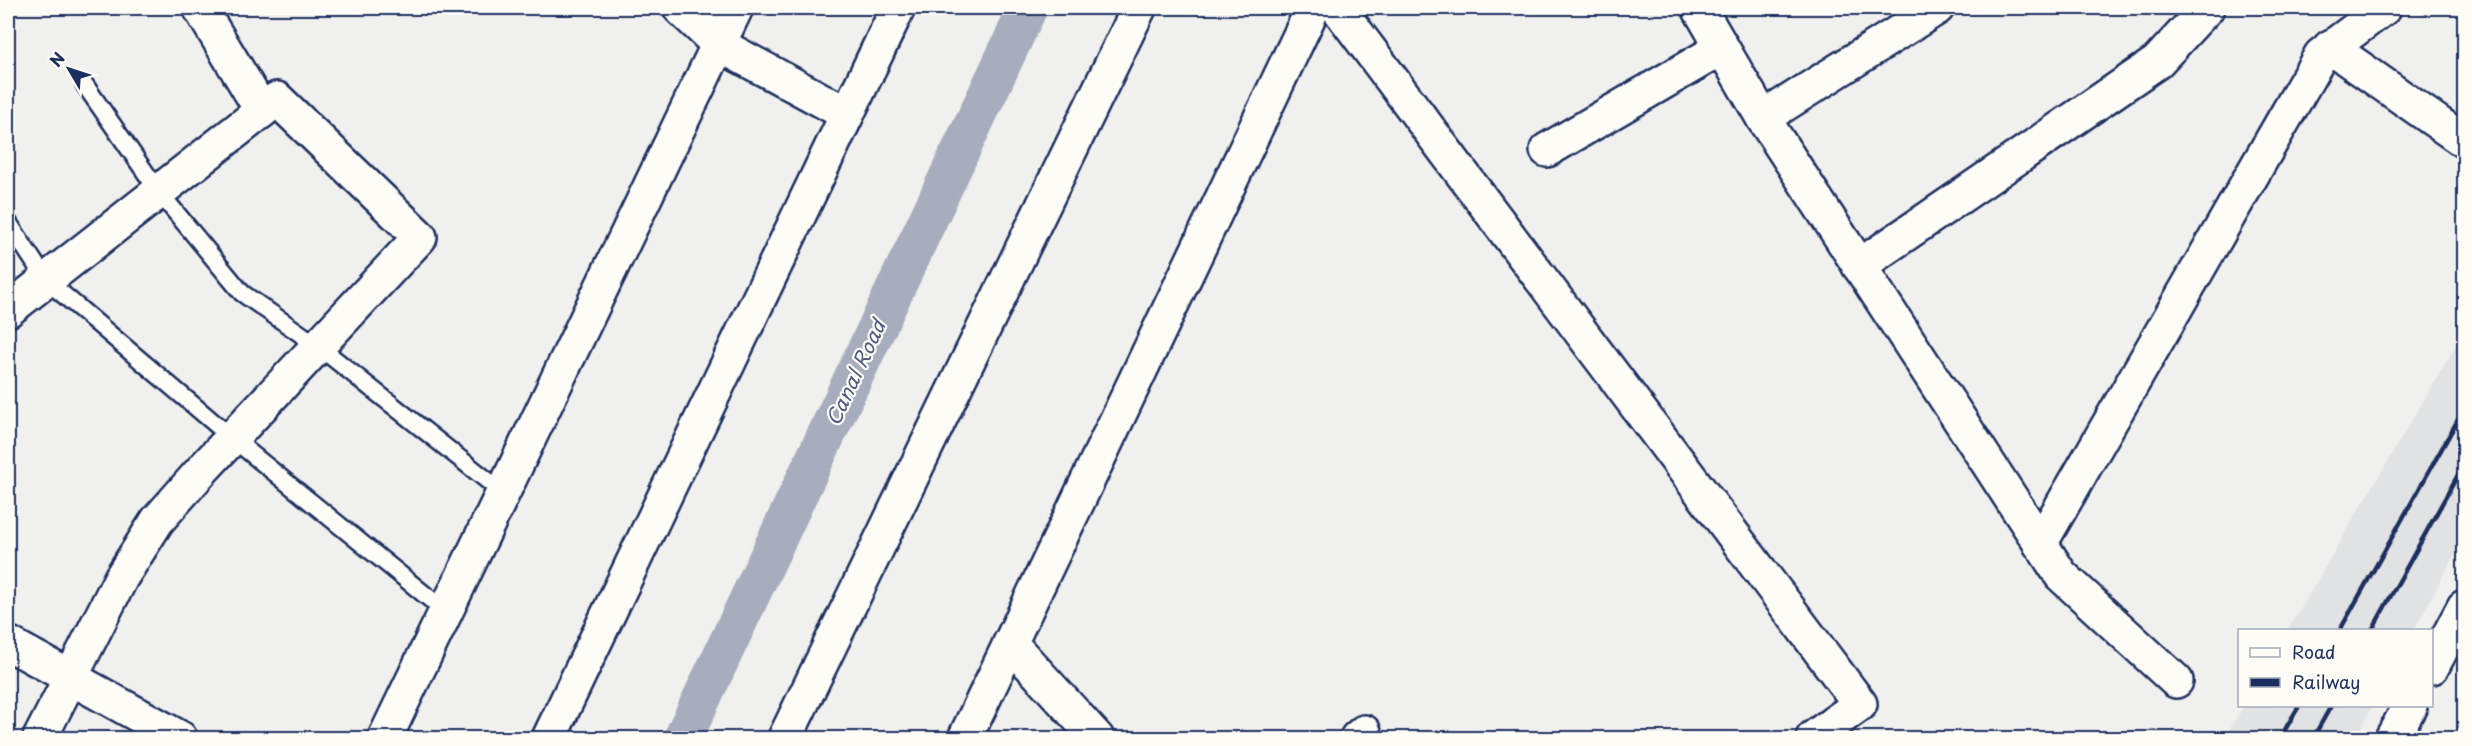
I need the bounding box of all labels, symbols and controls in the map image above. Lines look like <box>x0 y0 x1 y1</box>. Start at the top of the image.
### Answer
north arrow <box>39 39 99 99</box>
text: N <box>43 46 70 71</box>
water label: Canal Road <box>818 312 894 430</box>
legend <box>2238 629 2433 707</box>
text: Road <box>2292 638 2336 665</box>
text: Railway <box>2292 668 2360 695</box>

